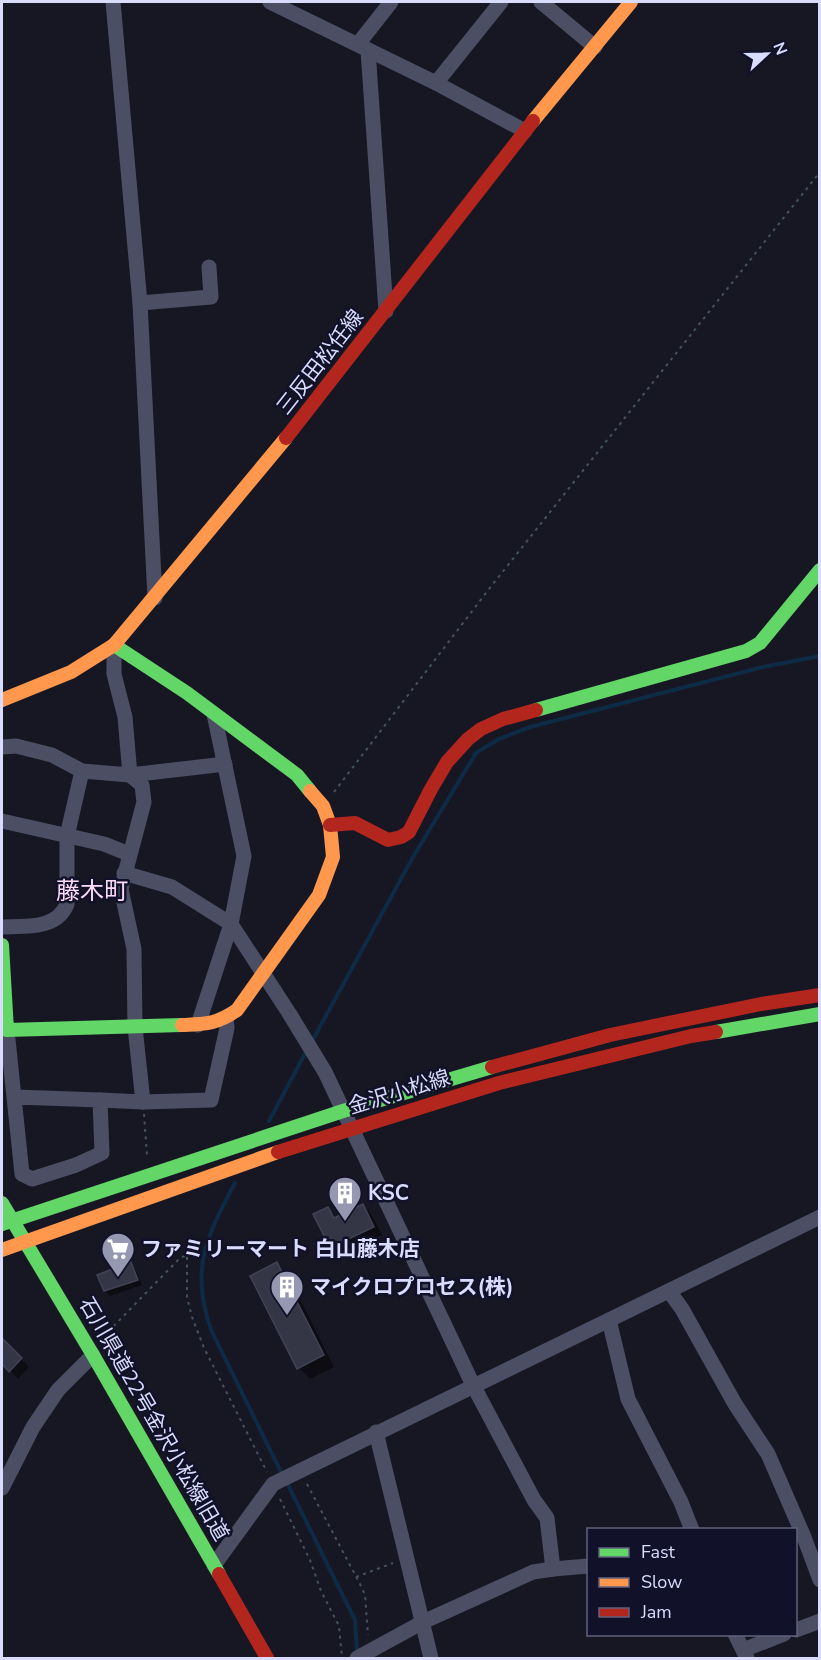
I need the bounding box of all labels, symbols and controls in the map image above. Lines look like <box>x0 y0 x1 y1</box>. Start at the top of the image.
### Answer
north arrow <box>737 24 797 84</box>
text: N <box>768 39 792 58</box>
street label: 三反田松任線 <box>270 304 370 420</box>
district label: 藤木町 <box>56 875 128 907</box>
street label: 金沢小松線 <box>345 1063 453 1121</box>
building icon: KSC <box>327 1175 363 1222</box>
place label: KSC <box>368 1179 409 1207</box>
supermarket icon: ファミリーマート 白山藤木店 <box>100 1231 136 1278</box>
place label: ファミリーマート 白山藤木店 <box>141 1235 420 1263</box>
building icon: マイクロプロセス(株) <box>269 1269 305 1316</box>
place label: マイクロプロセス(株) <box>310 1273 514 1301</box>
street label: 石川県道22号金沢小松線旧道 <box>73 1292 235 1546</box>
legend <box>587 1528 797 1636</box>
text: Fast <box>641 1540 676 1564</box>
text: Slow <box>641 1570 682 1594</box>
text: Jam <box>640 1600 672 1624</box>

